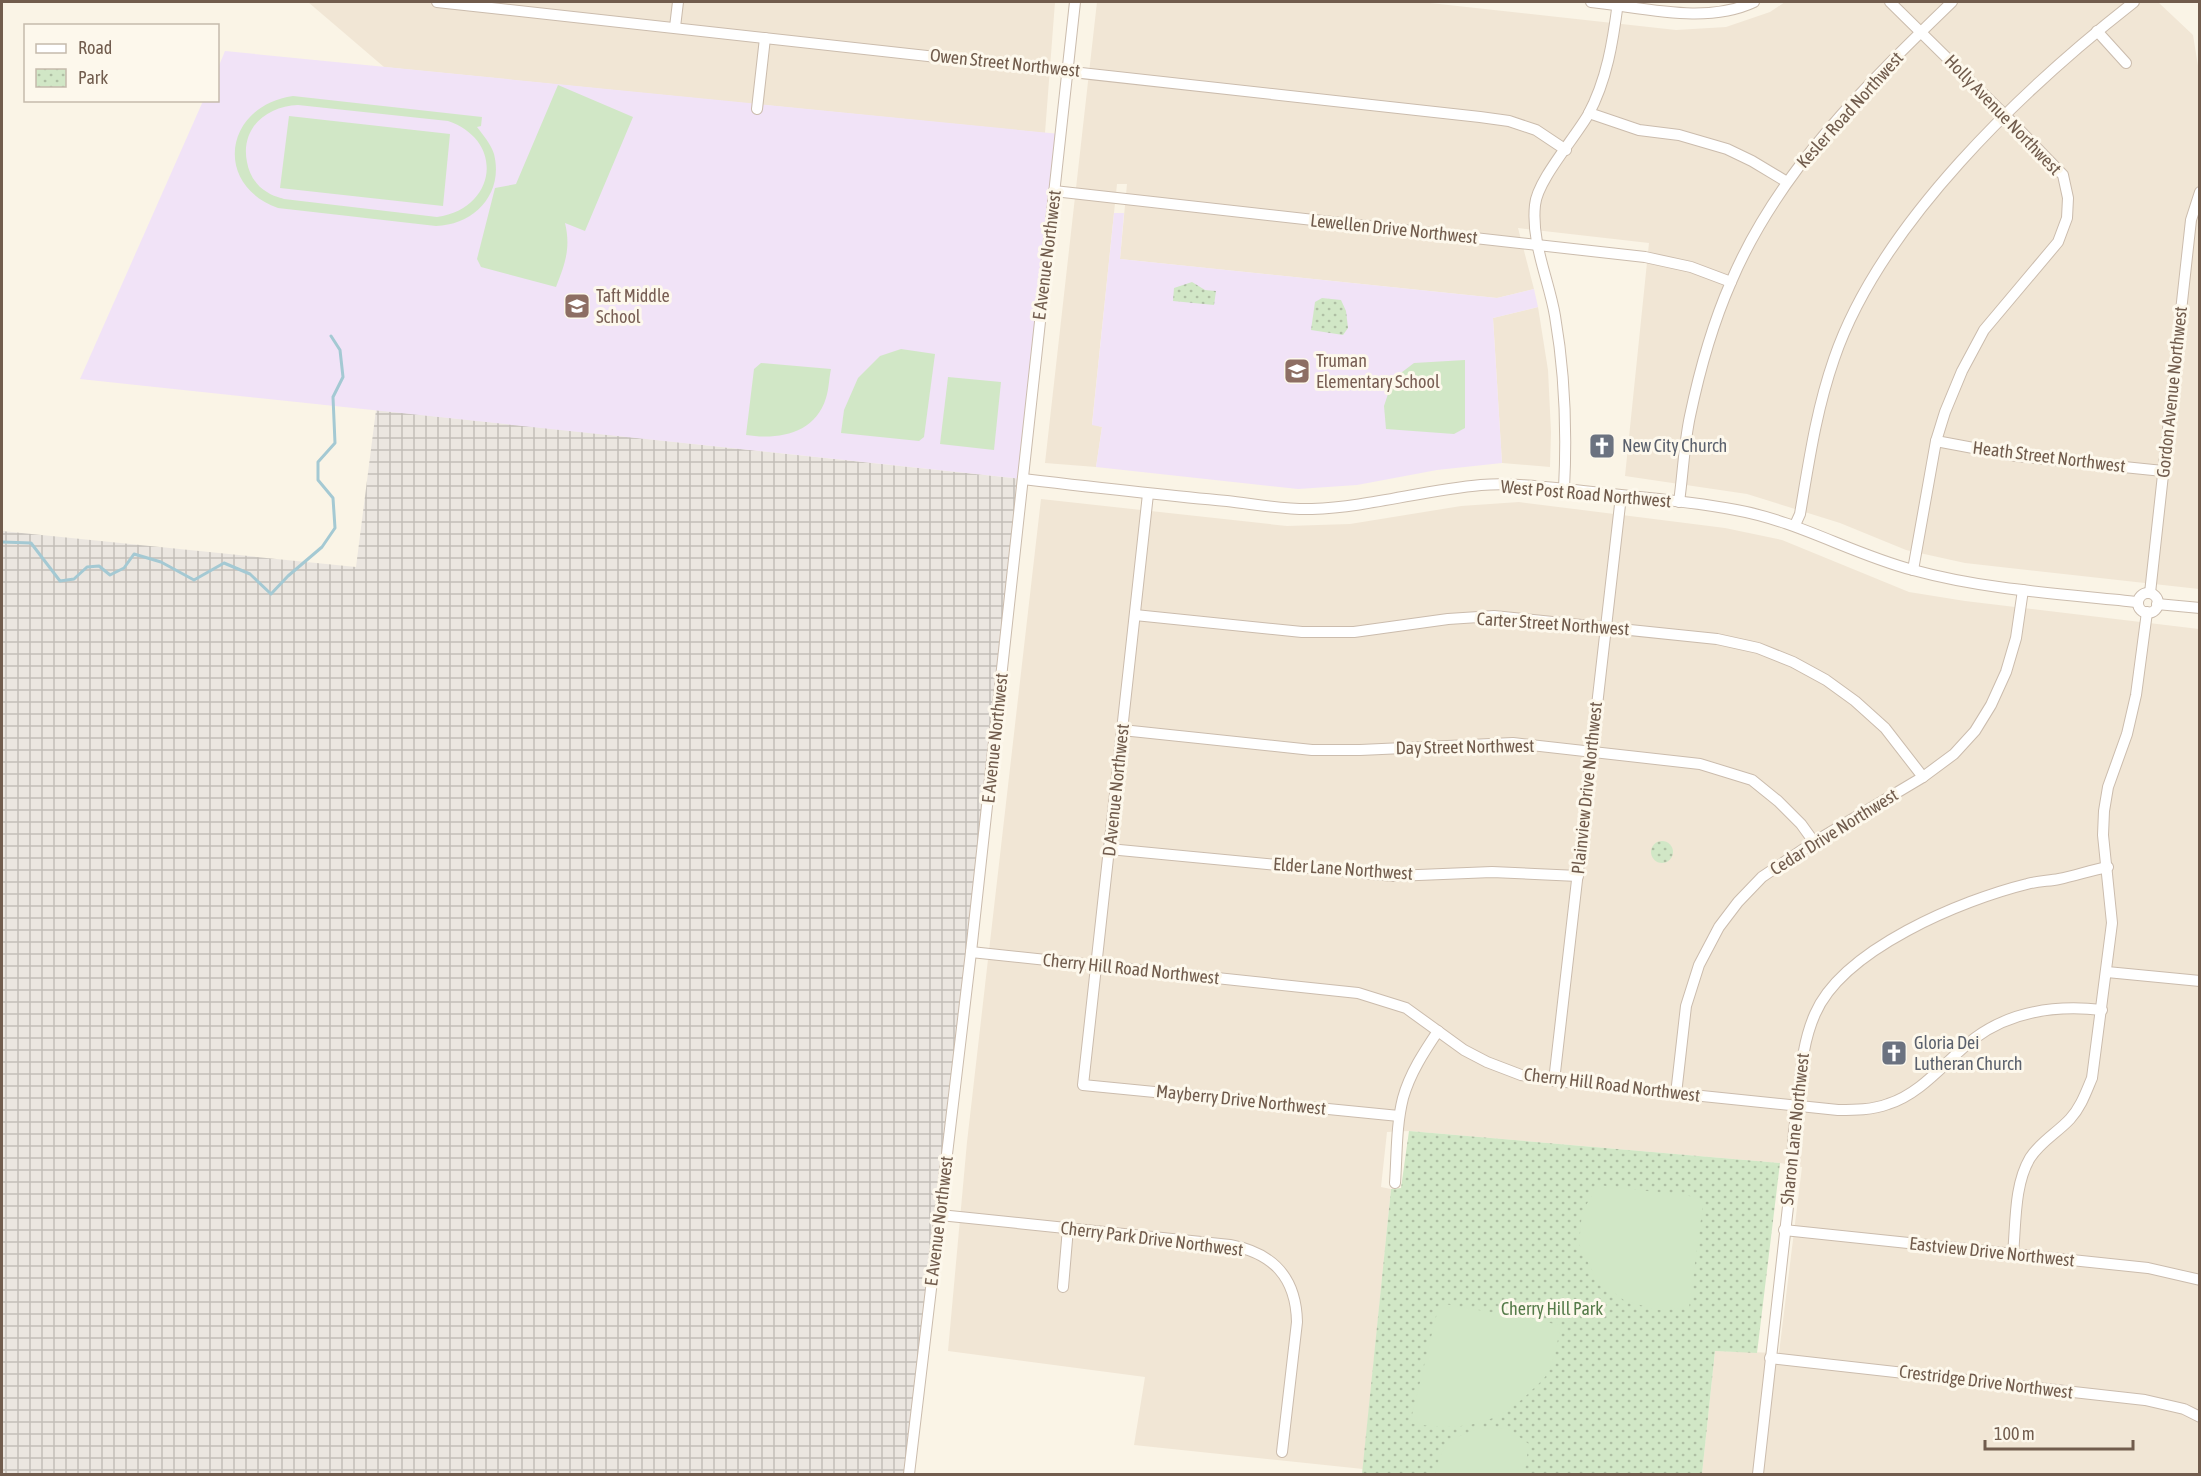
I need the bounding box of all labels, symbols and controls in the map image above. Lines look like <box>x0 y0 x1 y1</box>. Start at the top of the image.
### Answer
legend <box>24 24 219 102</box>
text: Road <box>78 37 112 58</box>
street label: Owen Street Northwest <box>929 44 1081 81</box>
street label: Kesler Road Northwest <box>1792 47 1907 172</box>
street label: Holly Avenue Northwest <box>1941 50 2066 179</box>
text: Park <box>78 67 108 88</box>
street label: E Avenue Northwest <box>1028 189 1065 321</box>
street label: Lewellen Drive Northwest <box>1309 209 1479 248</box>
place label: Taft Middle School <box>596 285 670 327</box>
school or university icon: Taft Middle School <box>562 291 592 321</box>
street label: Gordon Avenue Northwest <box>2152 305 2191 479</box>
place label: Truman Elementary School <box>1316 350 1440 392</box>
school or university icon: Truman Elementary School <box>1282 356 1312 386</box>
church icon: New City Church <box>1587 431 1617 461</box>
place label: New City Church <box>1622 435 1727 456</box>
street label: Heath Street Northwest <box>1971 437 2127 476</box>
street label: West Post Road Northwest <box>1500 476 1672 511</box>
street label: Carter Street Northwest <box>1476 608 1630 639</box>
street label: E Avenue Northwest <box>977 672 1012 804</box>
street label: Plainview Drive Northwest <box>1567 701 1606 875</box>
street label: D Avenue Northwest <box>1098 723 1133 857</box>
street label: Day Street Northwest <box>1395 735 1535 758</box>
street label: Cedar Drive Northwest <box>1766 784 1901 879</box>
street label: Elder Lane Northwest <box>1273 853 1414 884</box>
street label: Cherry Hill Road Northwest <box>1042 949 1220 988</box>
place label: Gloria Dei Lutheran Church <box>1914 1032 2023 1074</box>
church icon: Gloria Dei Lutheran Church <box>1879 1038 1909 1068</box>
street label: Sharon Lane Northwest <box>1776 1052 1813 1206</box>
street label: Cherry Hill Road Northwest <box>1523 1063 1701 1106</box>
street label: Mayberry Drive Northwest <box>1155 1080 1327 1119</box>
street label: E Avenue Northwest <box>920 1155 957 1287</box>
street label: Cherry Park Drive Northwest <box>1060 1217 1245 1260</box>
street label: Eastview Drive Northwest <box>1908 1232 2076 1271</box>
park label: Cherry Hill Park <box>1501 1298 1603 1319</box>
street label: Crestridge Drive Northwest <box>1898 1360 2074 1403</box>
scale bar <box>1985 1413 2134 1451</box>
text: 100 m <box>1994 1423 2035 1444</box>

